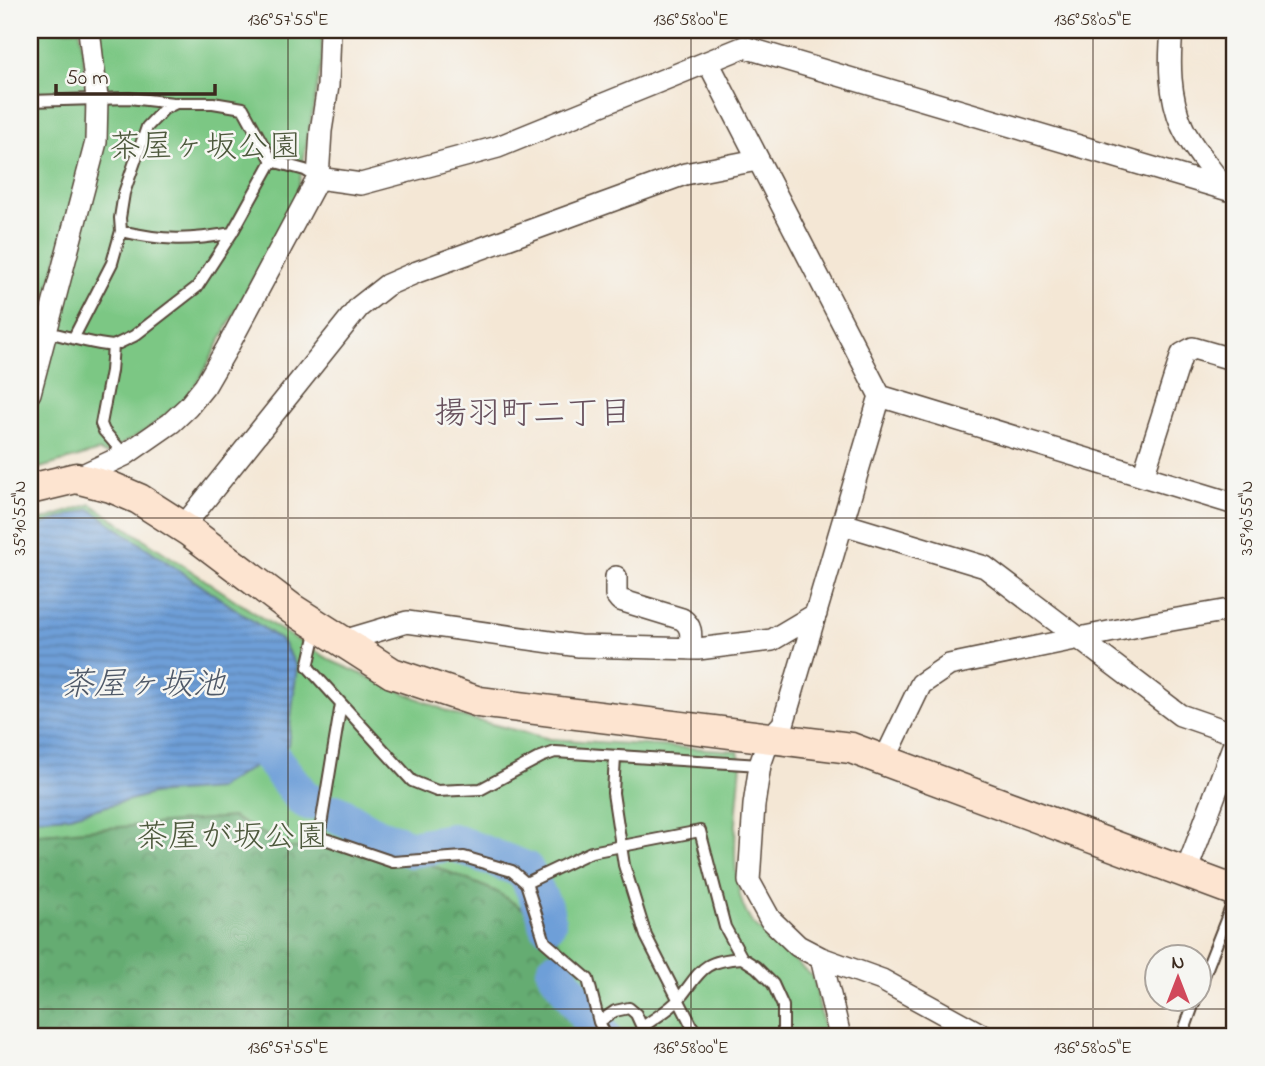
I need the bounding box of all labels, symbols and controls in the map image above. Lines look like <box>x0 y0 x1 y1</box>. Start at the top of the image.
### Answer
text: 136°57'55"E <box>247 8 329 34</box>
text: 136°58'00"E <box>653 8 729 34</box>
text: 136°58'05"E <box>1054 8 1132 34</box>
scale bar <box>56 52 215 96</box>
text: 50 m <box>66 64 109 94</box>
park label: 茶屋ヶ坂公園 <box>109 125 301 172</box>
district label: 揚羽町二丁目 <box>434 391 632 439</box>
text: 35°10'55"N <box>8 481 34 555</box>
text: 35°10'55"N <box>1235 481 1261 555</box>
water label: 茶屋ヶ坂池 <box>61 662 227 710</box>
park label: 茶屋が坂公園 <box>136 815 328 862</box>
north arrow <box>1142 944 1212 1014</box>
text: N <box>1172 950 1185 977</box>
text: 136°57'55"E <box>247 1036 329 1062</box>
text: 136°58'00"E <box>653 1036 729 1062</box>
text: 136°58'05"E <box>1054 1036 1132 1062</box>

